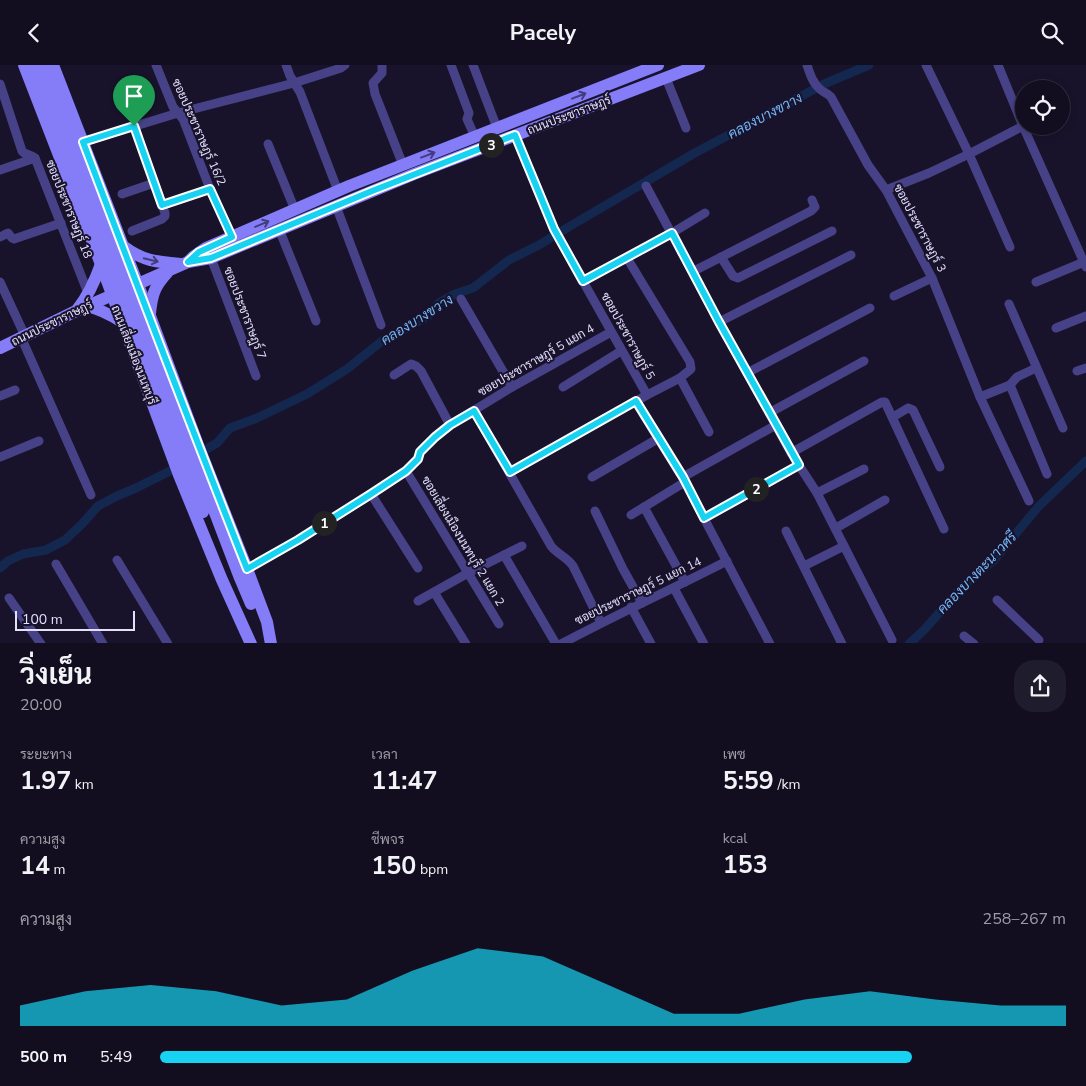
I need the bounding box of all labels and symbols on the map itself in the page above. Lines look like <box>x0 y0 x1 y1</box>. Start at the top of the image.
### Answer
pin <box>113 75 155 126</box>
street label: ซอยประชาราษฎร์ 16/2 <box>168 76 230 188</box>
water label: คลองบางขวาง <box>724 88 806 144</box>
one-way arrow <box>571 91 586 100</box>
street label: ถนนประชาราษฎร์ <box>525 92 613 138</box>
pin: 3 <box>478 133 504 157</box>
one-way arrow <box>420 150 435 159</box>
street label: ซอยประชาราษฎร์ 18 <box>42 157 96 261</box>
street label: ซอยประชาราษฏร์ 3 <box>890 181 950 275</box>
one-way arrow <box>254 219 269 229</box>
one-way arrow <box>142 256 158 265</box>
street label: ซอยประชาราษฎร์ 7 <box>220 265 270 361</box>
street label: ซอยประชาราษฏร์ 5 <box>597 289 659 383</box>
water label: คลองบางขวาง <box>377 290 457 350</box>
street label: ถนนประชาราษฎร์ <box>9 296 95 350</box>
street label: ถนนเลี่ยงเมืองนนทบุรี <box>107 302 163 408</box>
street label: ซอยประชาราษฎร์ 5 แยก 4 <box>475 320 597 400</box>
street label: ซอยเลี่ยงเมืองนนทบุรี 2 แยก 2 <box>417 471 511 609</box>
pin: 2 <box>744 477 768 501</box>
pin: 1 <box>312 511 336 535</box>
water label: คลองบางตะนาวศรี <box>933 527 1022 618</box>
street label: ซอยประชาราษฎร์ 5 แยก 14 <box>572 553 704 629</box>
scale bar <box>15 609 135 632</box>

